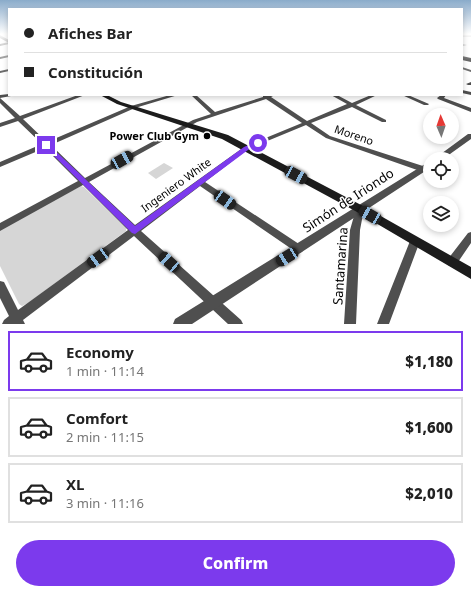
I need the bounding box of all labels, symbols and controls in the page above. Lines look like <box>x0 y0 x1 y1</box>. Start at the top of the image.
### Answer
text: Afiches Bar <box>48 23 132 43</box>
text: Constitución <box>48 62 143 82</box>
north arrow <box>423 108 459 144</box>
map controls <box>423 108 459 232</box>
street label: Moreno <box>333 121 376 148</box>
place label: Power Club Gym <box>109 128 199 143</box>
marker: Power Club Gym <box>202 131 212 141</box>
route start <box>249 134 267 152</box>
route end <box>37 136 55 154</box>
car <box>109 149 135 171</box>
button: locate <box>423 152 459 188</box>
street label: Ingeniero White <box>138 154 214 215</box>
car <box>283 164 309 186</box>
street label: Simón de Iriondo <box>299 164 397 236</box>
car <box>212 188 238 212</box>
button: layers <box>423 196 459 232</box>
car <box>357 204 383 226</box>
street label: Santamarina <box>328 226 352 306</box>
car <box>85 246 111 270</box>
car <box>274 246 300 268</box>
car <box>156 250 182 274</box>
text: Economy <box>66 342 134 362</box>
icon: car <box>18 343 54 379</box>
text: $1,180 <box>405 351 453 371</box>
text: 1 min · 11:14 <box>66 362 144 380</box>
text: Comfort <box>66 408 128 428</box>
icon: car <box>18 409 54 445</box>
text: $1,600 <box>405 417 453 437</box>
text: 2 min · 11:15 <box>66 428 144 446</box>
text: XL <box>66 474 84 494</box>
icon: car <box>18 475 54 511</box>
text: $2,010 <box>405 483 453 503</box>
text: 3 min · 11:16 <box>66 494 144 512</box>
button: Confirm <box>16 540 455 586</box>

